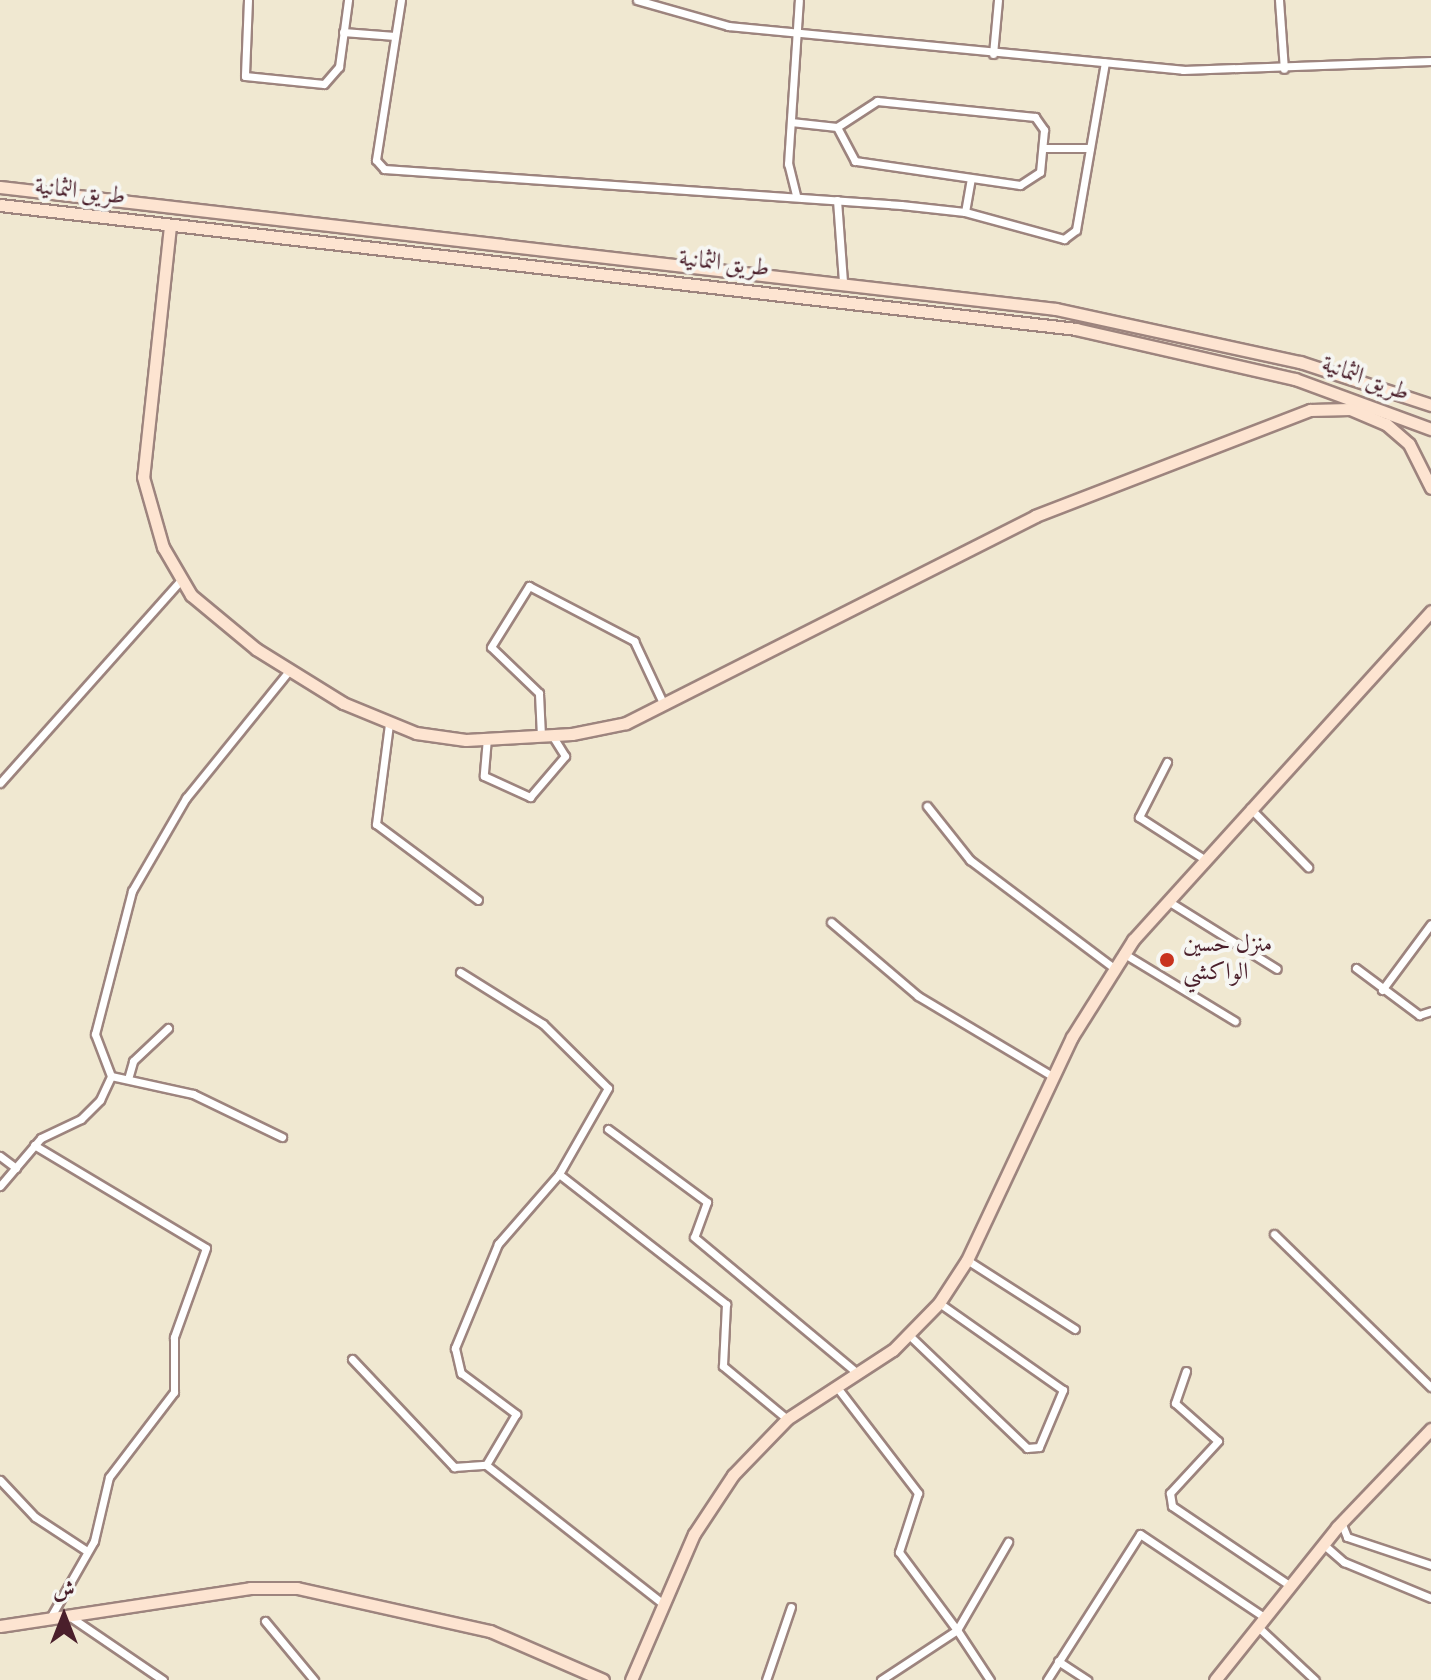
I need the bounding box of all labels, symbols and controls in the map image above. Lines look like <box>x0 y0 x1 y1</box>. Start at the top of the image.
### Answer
street label: طريق الثمانية <box>33 173 127 213</box>
street label: طريق الثمانية <box>677 245 771 285</box>
street label: طريق الثمانية <box>1317 351 1413 409</box>
place label: منزل حسين الواكشي <box>1183 932 1272 988</box>
marker: منزل حسين الواكشي <box>1158 951 1176 969</box>
north arrow <box>24 1576 104 1656</box>
text: ش <box>53 1576 75 1607</box>

